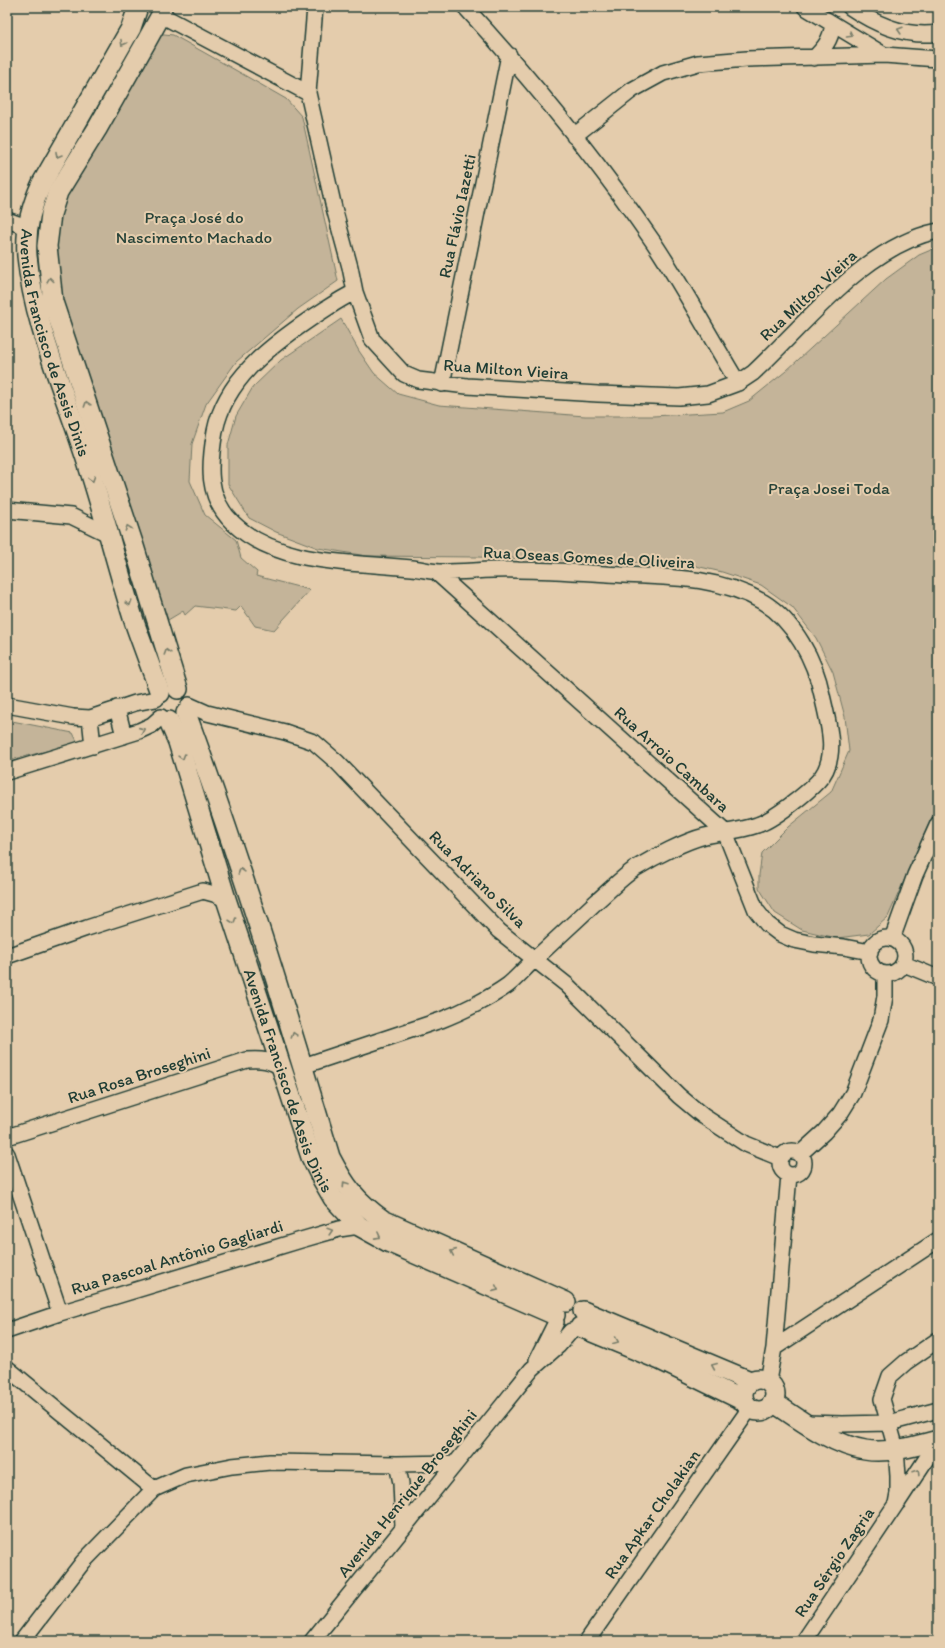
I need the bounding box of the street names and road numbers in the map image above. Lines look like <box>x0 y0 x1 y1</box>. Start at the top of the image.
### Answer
street label: Rua Flávio Iazetti <box>434 152 480 280</box>
street label: Avenida Francisco de Assis Dinis <box>17 228 95 459</box>
street label: Rua Milton Vieira <box>755 245 861 345</box>
street label: Rua Milton Vieira <box>443 355 569 383</box>
street label: Rua Oseas Gomes de Oliveira <box>483 541 695 573</box>
street label: Rua Arroio Cambara <box>610 702 734 816</box>
street label: Rua Adriano Silva <box>425 826 531 932</box>
street label: Avenida Francisco de Assis Dinis <box>240 966 337 1196</box>
street label: Rua Rosa Broseghini <box>65 1042 213 1108</box>
street label: Rua Pascoal Antônio Gagliardi <box>69 1215 285 1299</box>
street label: Avenida Henrique Broseghini <box>333 1405 481 1581</box>
street label: Rua Apkar Cholakian <box>600 1445 704 1583</box>
street label: Rua Sérgio Zagria <box>790 1503 878 1621</box>

